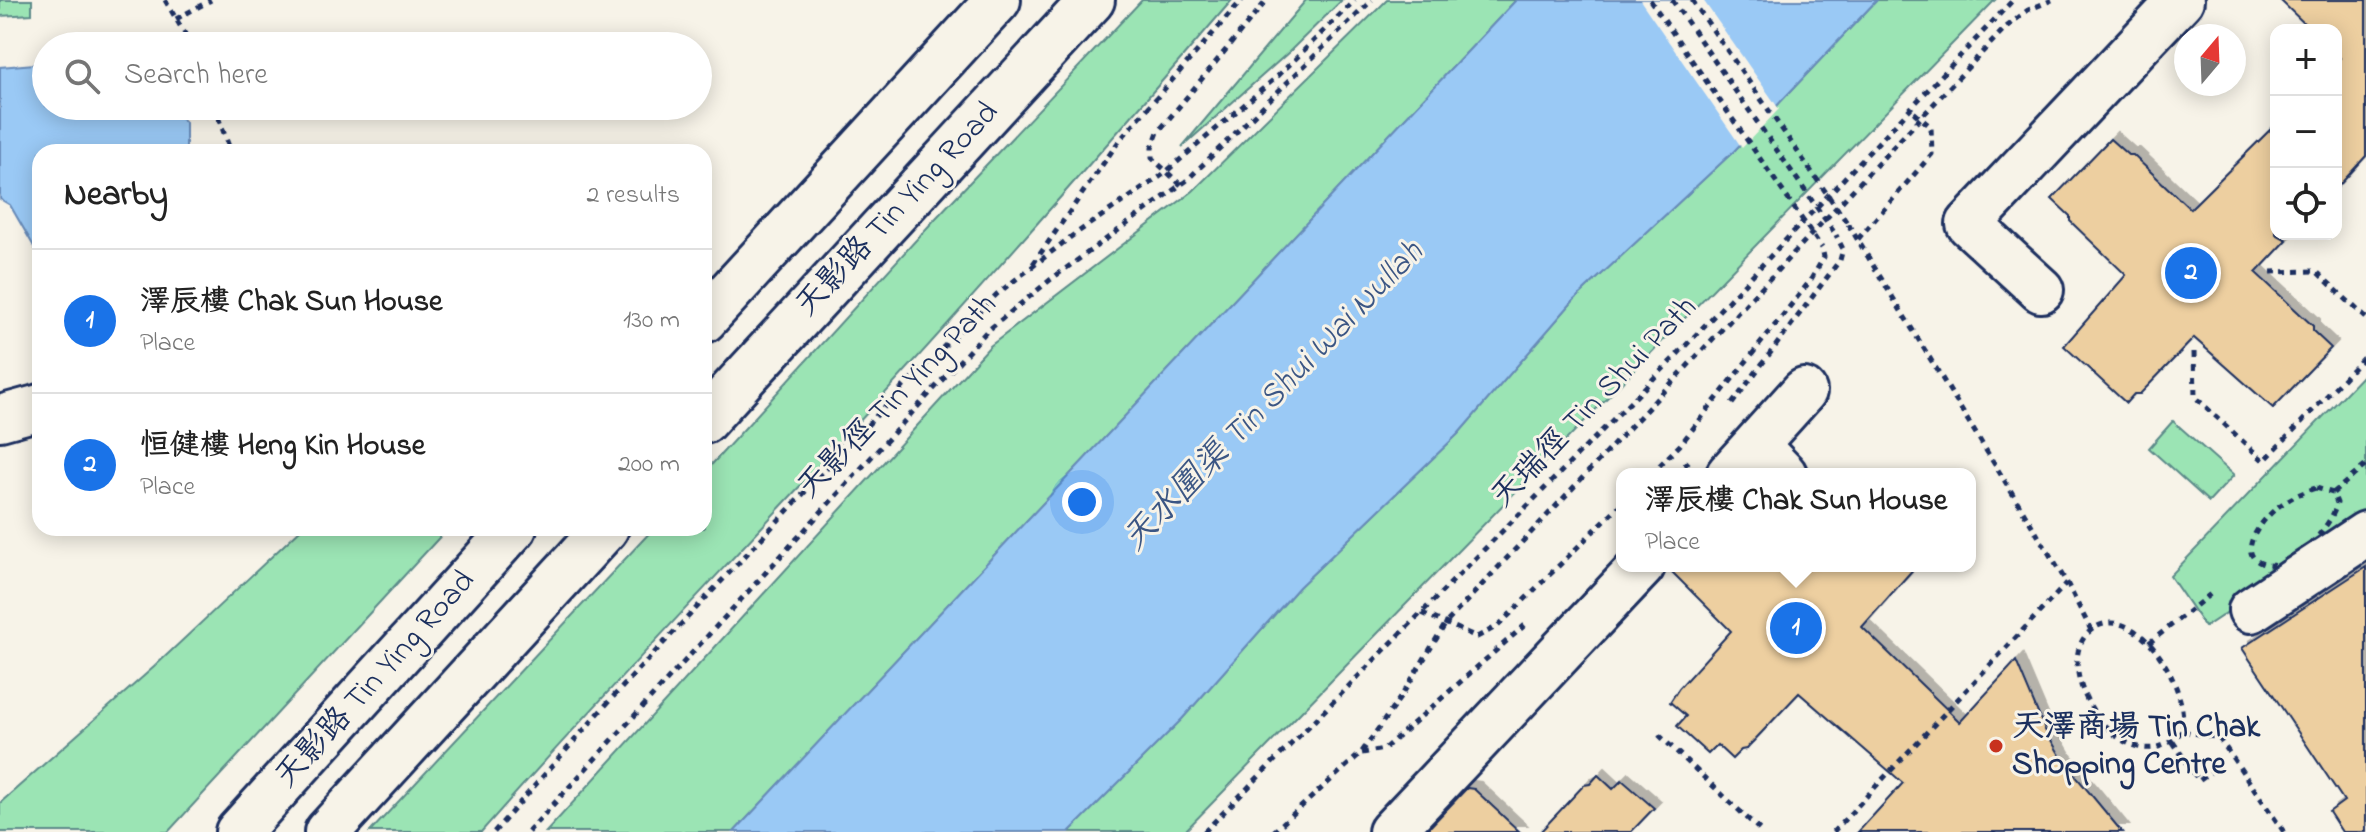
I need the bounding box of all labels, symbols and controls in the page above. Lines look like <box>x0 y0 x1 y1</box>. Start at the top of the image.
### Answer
north arrow <box>2174 24 2246 96</box>
map controls <box>2270 24 2342 240</box>
button: + <box>2270 24 2342 96</box>
search box <box>32 32 712 120</box>
icon: search <box>60 54 104 98</box>
text: Search here <box>124 54 268 98</box>
street label: 天影路 Tin Ying Road <box>785 92 1011 328</box>
button: − <box>2270 96 2342 168</box>
button: locate <box>2270 168 2342 240</box>
text: Nearby <box>64 171 168 221</box>
text: 2 results <box>587 177 680 215</box>
water label: 天水圍渠 Tin Shui Wai Nullah <box>1112 230 1437 564</box>
pin: 2 <box>2165 243 2217 303</box>
text: 澤辰樓 Chak Sun House <box>140 281 443 325</box>
street label: 天影徑 Tin Ying Path <box>787 283 1009 511</box>
street label: 天瑞徑 Tin Shui Path <box>1481 286 1709 520</box>
text: 1 <box>86 302 94 340</box>
text: 130 m <box>623 302 680 340</box>
text: Place <box>140 325 195 363</box>
text: 恒健樓 Heng Kin House <box>140 425 425 469</box>
text: 2 <box>84 446 96 484</box>
text: 200 m <box>618 446 680 484</box>
popup <box>1616 468 1976 572</box>
text: Place <box>140 469 195 507</box>
text: 澤辰樓 Chak Sun House <box>1645 480 1947 524</box>
your location <box>1062 482 1102 522</box>
text: Place <box>1645 524 1700 562</box>
street label: 天影路 Tin Ying Road <box>265 560 487 800</box>
pin: 1 <box>1770 598 1822 658</box>
place label: 天澤商場 Tin Chak Shopping Centre <box>2012 705 2261 790</box>
marker: 天澤商場 Tin Chak Shopping Centre <box>1987 737 2005 755</box>

